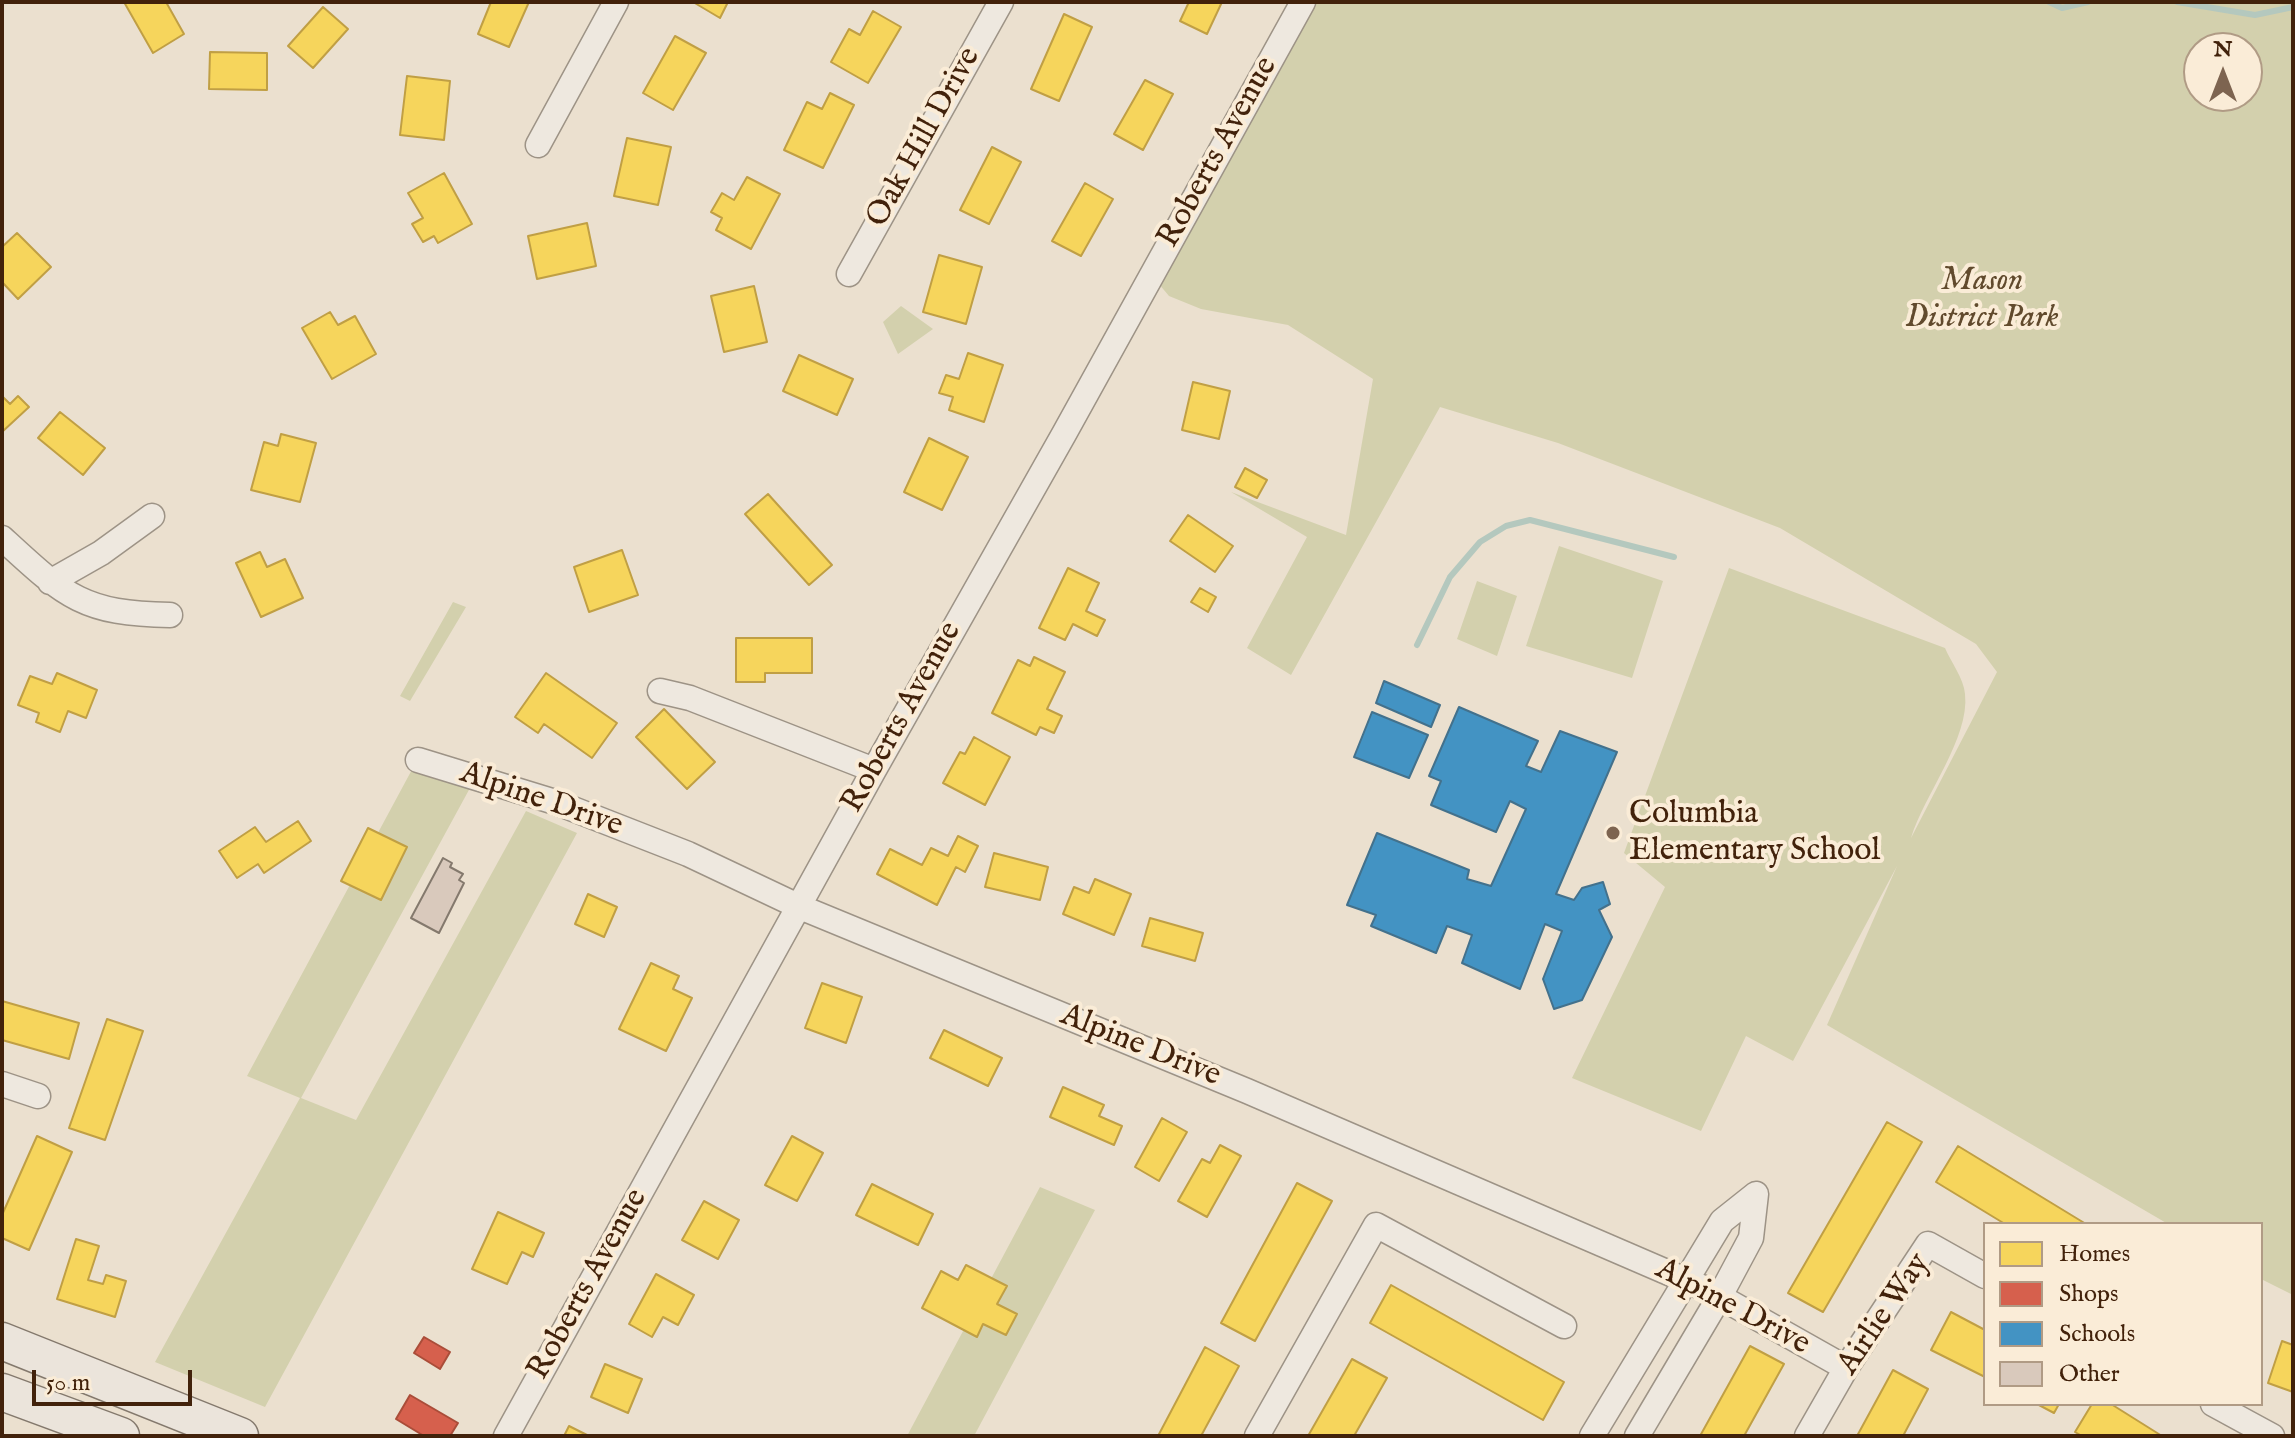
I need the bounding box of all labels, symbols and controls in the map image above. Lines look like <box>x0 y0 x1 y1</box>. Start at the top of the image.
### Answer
north arrow <box>2183 32 2263 112</box>
text: N <box>2213 36 2233 64</box>
street label: Oak Hill Drive <box>860 41 990 235</box>
street label: Roberts Avenue <box>1151 51 1287 255</box>
park label: Mason District Park <box>1905 263 2059 338</box>
street label: Roberts Avenue <box>835 616 971 820</box>
street label: Alpine Drive <box>455 755 627 847</box>
place label: Columbia Elementary School <box>1629 796 1880 871</box>
marker: Columbia Elementary School <box>1604 824 1622 842</box>
street label: Alpine Drive <box>1054 997 1226 1097</box>
street label: Roberts Avenue <box>521 1183 657 1387</box>
legend <box>1983 1222 2263 1406</box>
text: Homes <box>2059 1239 2130 1270</box>
street label: Airlie Way <box>1830 1247 1940 1383</box>
street label: Alpine Drive <box>1648 1251 1816 1365</box>
text: Shops <box>2059 1279 2118 1310</box>
text: Schools <box>2059 1319 2135 1350</box>
scale bar <box>36 1354 196 1404</box>
text: Other <box>2059 1359 2120 1390</box>
text: 50 m <box>46 1368 90 1399</box>

